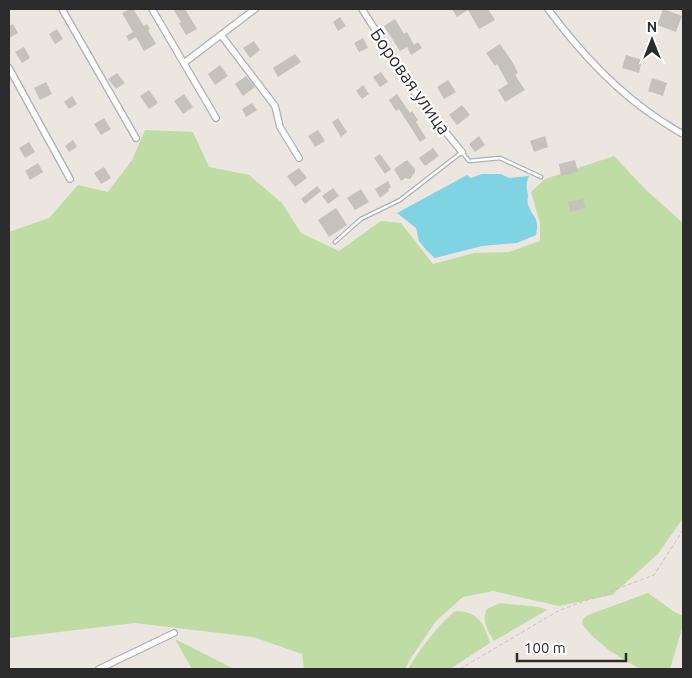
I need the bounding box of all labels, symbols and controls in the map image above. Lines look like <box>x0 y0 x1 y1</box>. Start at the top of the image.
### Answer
north arrow <box>627 15 677 65</box>
text: N <box>647 19 657 35</box>
street label: Боровая улица <box>367 24 455 138</box>
scale bar <box>517 630 626 662</box>
text: 100 m <box>524 639 566 656</box>

